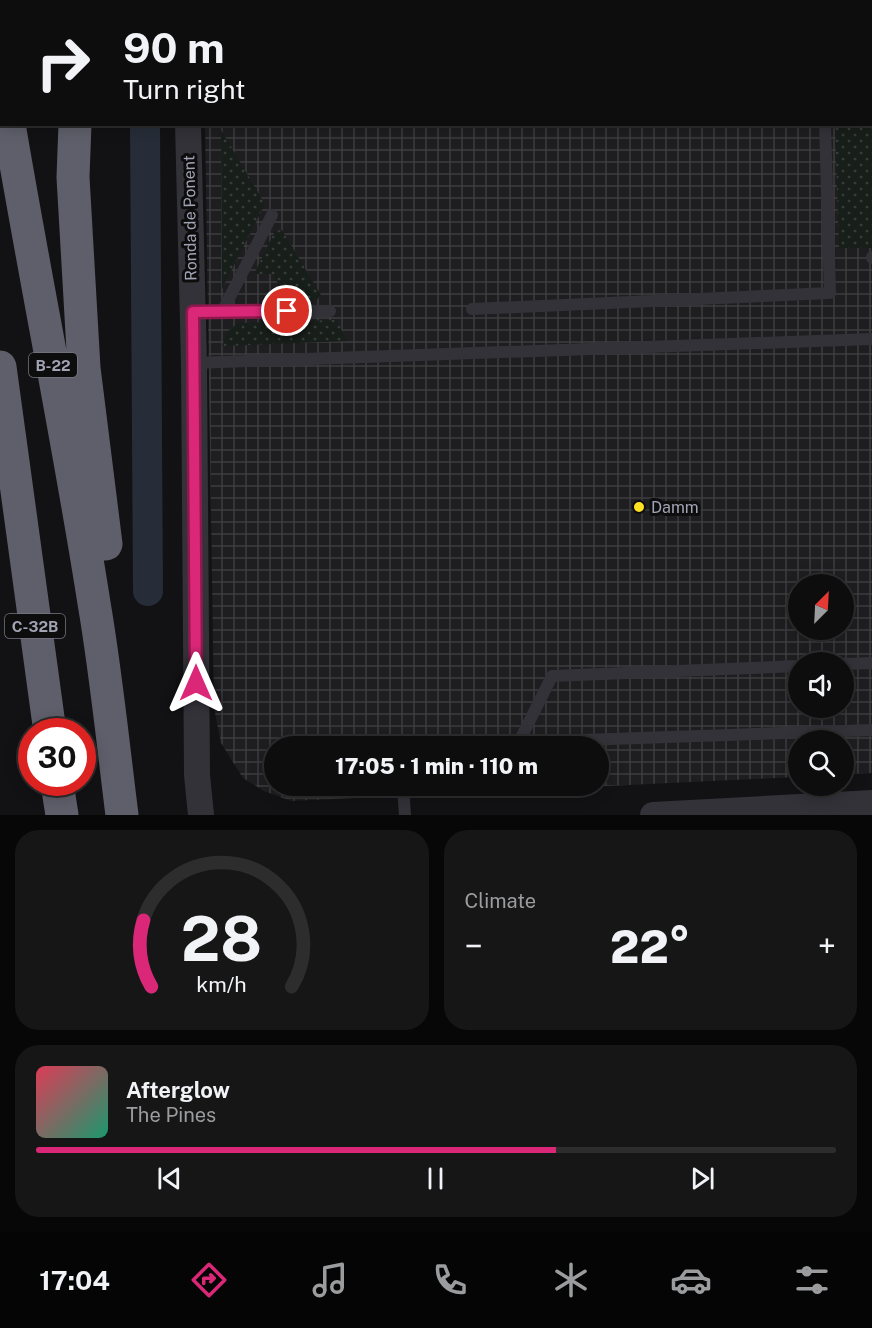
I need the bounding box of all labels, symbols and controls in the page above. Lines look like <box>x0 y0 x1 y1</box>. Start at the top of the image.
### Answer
text: 90 m <box>123 23 225 72</box>
icon: right <box>24 24 102 102</box>
text: Turn right <box>123 73 246 105</box>
street label: Ronda de Ponent <box>179 155 201 281</box>
pin <box>261 285 312 336</box>
icon: arrive <box>270 294 303 327</box>
road number: B-22 <box>29 353 77 377</box>
place label: Damm <box>651 498 699 517</box>
marker: Damm <box>632 500 646 514</box>
north arrow <box>788 574 854 640</box>
map controls <box>788 574 854 796</box>
road number: C-32B <box>5 614 65 638</box>
position arrow <box>164 651 228 715</box>
button: sound <box>788 652 854 718</box>
speed limit sign: 30 <box>18 718 96 796</box>
button: search <box>788 730 854 796</box>
text: 17:05 · 1 min · 110 m <box>335 753 538 779</box>
text: Climate <box>465 889 536 913</box>
text: 28 <box>181 902 262 975</box>
text: 22° <box>610 920 690 973</box>
text: − <box>465 927 483 965</box>
text: + <box>818 927 836 965</box>
text: km/h <box>197 972 247 997</box>
text: Afterglow <box>126 1077 230 1103</box>
text: The Pines <box>126 1103 216 1127</box>
icon: previous <box>153 1162 186 1195</box>
icon: pause <box>419 1162 452 1195</box>
icon: next <box>686 1162 719 1195</box>
icon: directions <box>188 1259 230 1301</box>
icon: music <box>309 1259 351 1301</box>
icon: phone <box>429 1259 471 1301</box>
icon: climate <box>550 1259 592 1301</box>
icon: car <box>670 1259 712 1301</box>
icon: filters <box>791 1259 833 1301</box>
text: 17:04 <box>39 1264 110 1296</box>

